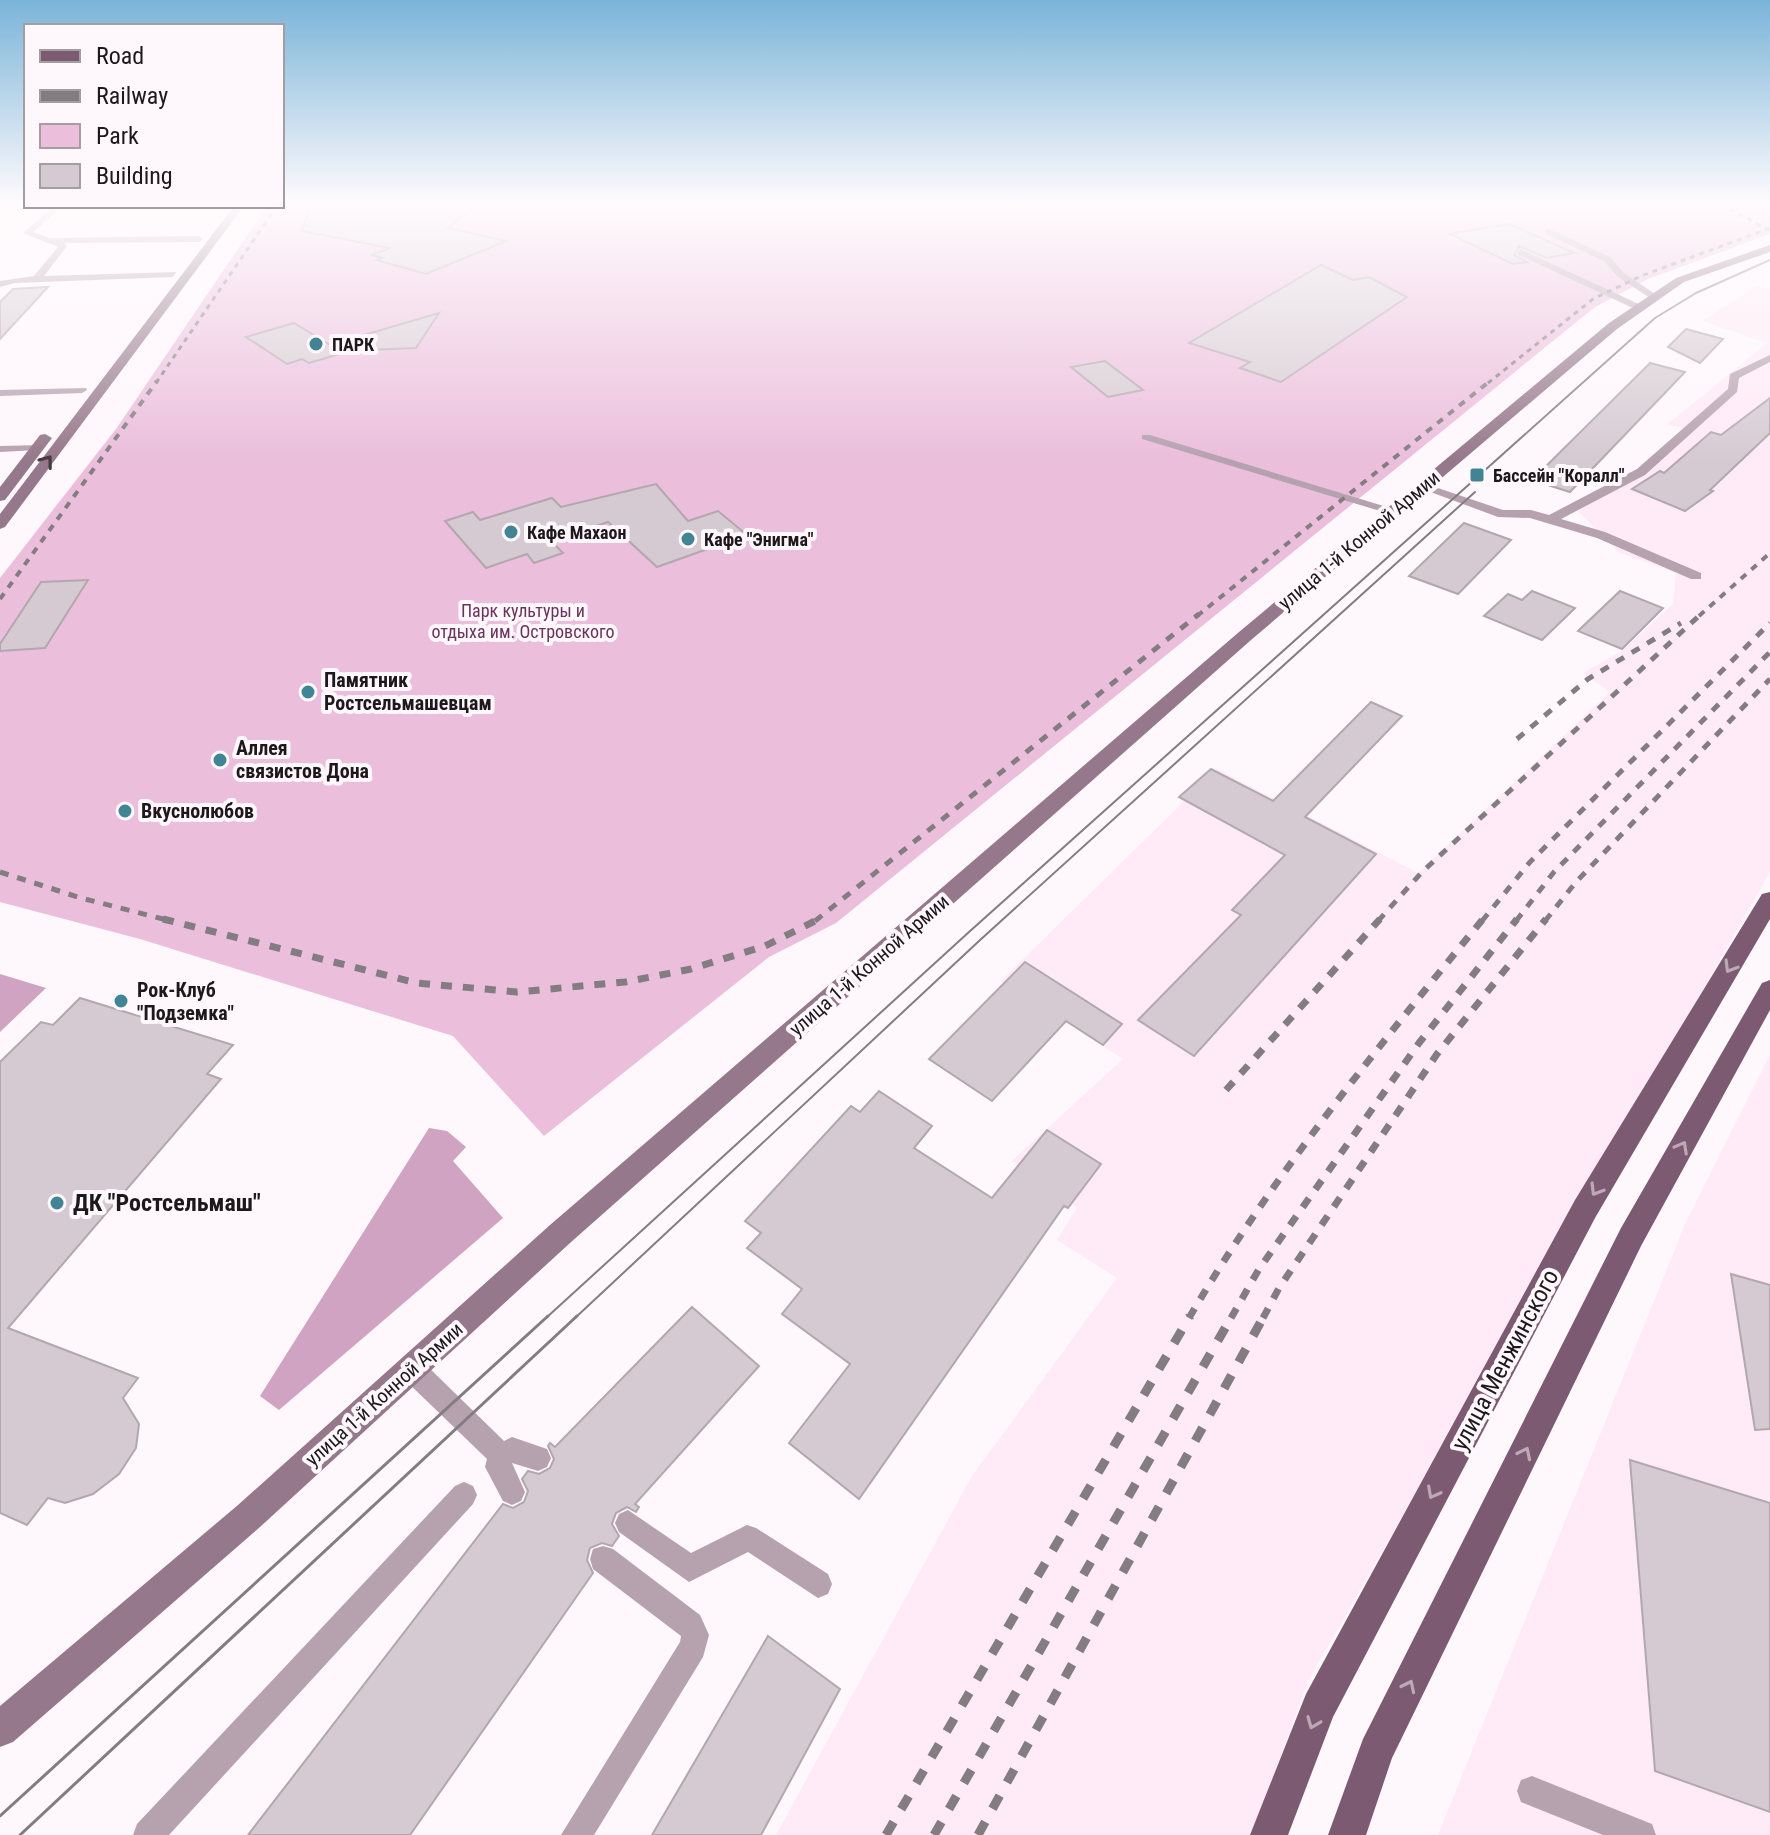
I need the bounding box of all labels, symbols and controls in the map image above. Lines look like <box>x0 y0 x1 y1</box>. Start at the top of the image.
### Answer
legend <box>24 24 284 208</box>
text: Road <box>96 42 144 70</box>
text: Railway <box>96 82 168 110</box>
text: Park <box>96 122 139 150</box>
text: Building <box>96 162 173 190</box>
place label: ПАРК <box>332 334 375 355</box>
marker: ПАРК <box>307 335 325 353</box>
one-way arrow <box>37 456 51 470</box>
street label: улица 1-й Конной Армии <box>1273 465 1445 615</box>
place label: Бассейн "Коралл" <box>1493 465 1625 486</box>
marker: Бассейн "Коралл" <box>1468 466 1486 484</box>
place label: Кафе Махаон <box>527 522 627 543</box>
marker: Кафе Махаон <box>502 523 520 541</box>
place label: Кафе "Энигма" <box>704 529 814 550</box>
marker: Кафе "Энигма" <box>679 530 697 548</box>
park label: Парк культуры и отдыха им. Островского <box>431 600 615 642</box>
place label: Памятник Ростсельмашевцам <box>324 668 492 715</box>
marker: Памятник Ростсельмашевцам <box>299 683 317 701</box>
place label: Аллея связистов Дона <box>236 736 369 783</box>
marker: Аллея связистов Дона <box>211 751 229 769</box>
place label: Вкуснолюбов <box>141 799 254 823</box>
marker: Вкуснолюбов <box>116 802 134 820</box>
street label: улица 1-й Конной Армии <box>784 889 954 1041</box>
one-way arrow <box>1724 958 1740 973</box>
place label: Рок-Клуб "Подземка" <box>137 978 234 1025</box>
marker: Рок-Клуб "Подземка" <box>112 992 130 1010</box>
one-way arrow <box>1672 1141 1688 1156</box>
one-way arrow <box>1591 1181 1606 1196</box>
place label: ДК "Ростсельмаш" <box>73 1189 261 1217</box>
marker: ДК "Ростсельмаш" <box>48 1194 66 1212</box>
street label: улица Менжинского <box>1446 1265 1564 1455</box>
street label: улица 1-й Конной Армии <box>300 1317 468 1471</box>
one-way arrow <box>1515 1446 1530 1461</box>
one-way arrow <box>1428 1485 1443 1499</box>
one-way arrow <box>1399 1679 1415 1694</box>
one-way arrow <box>1306 1715 1323 1729</box>

